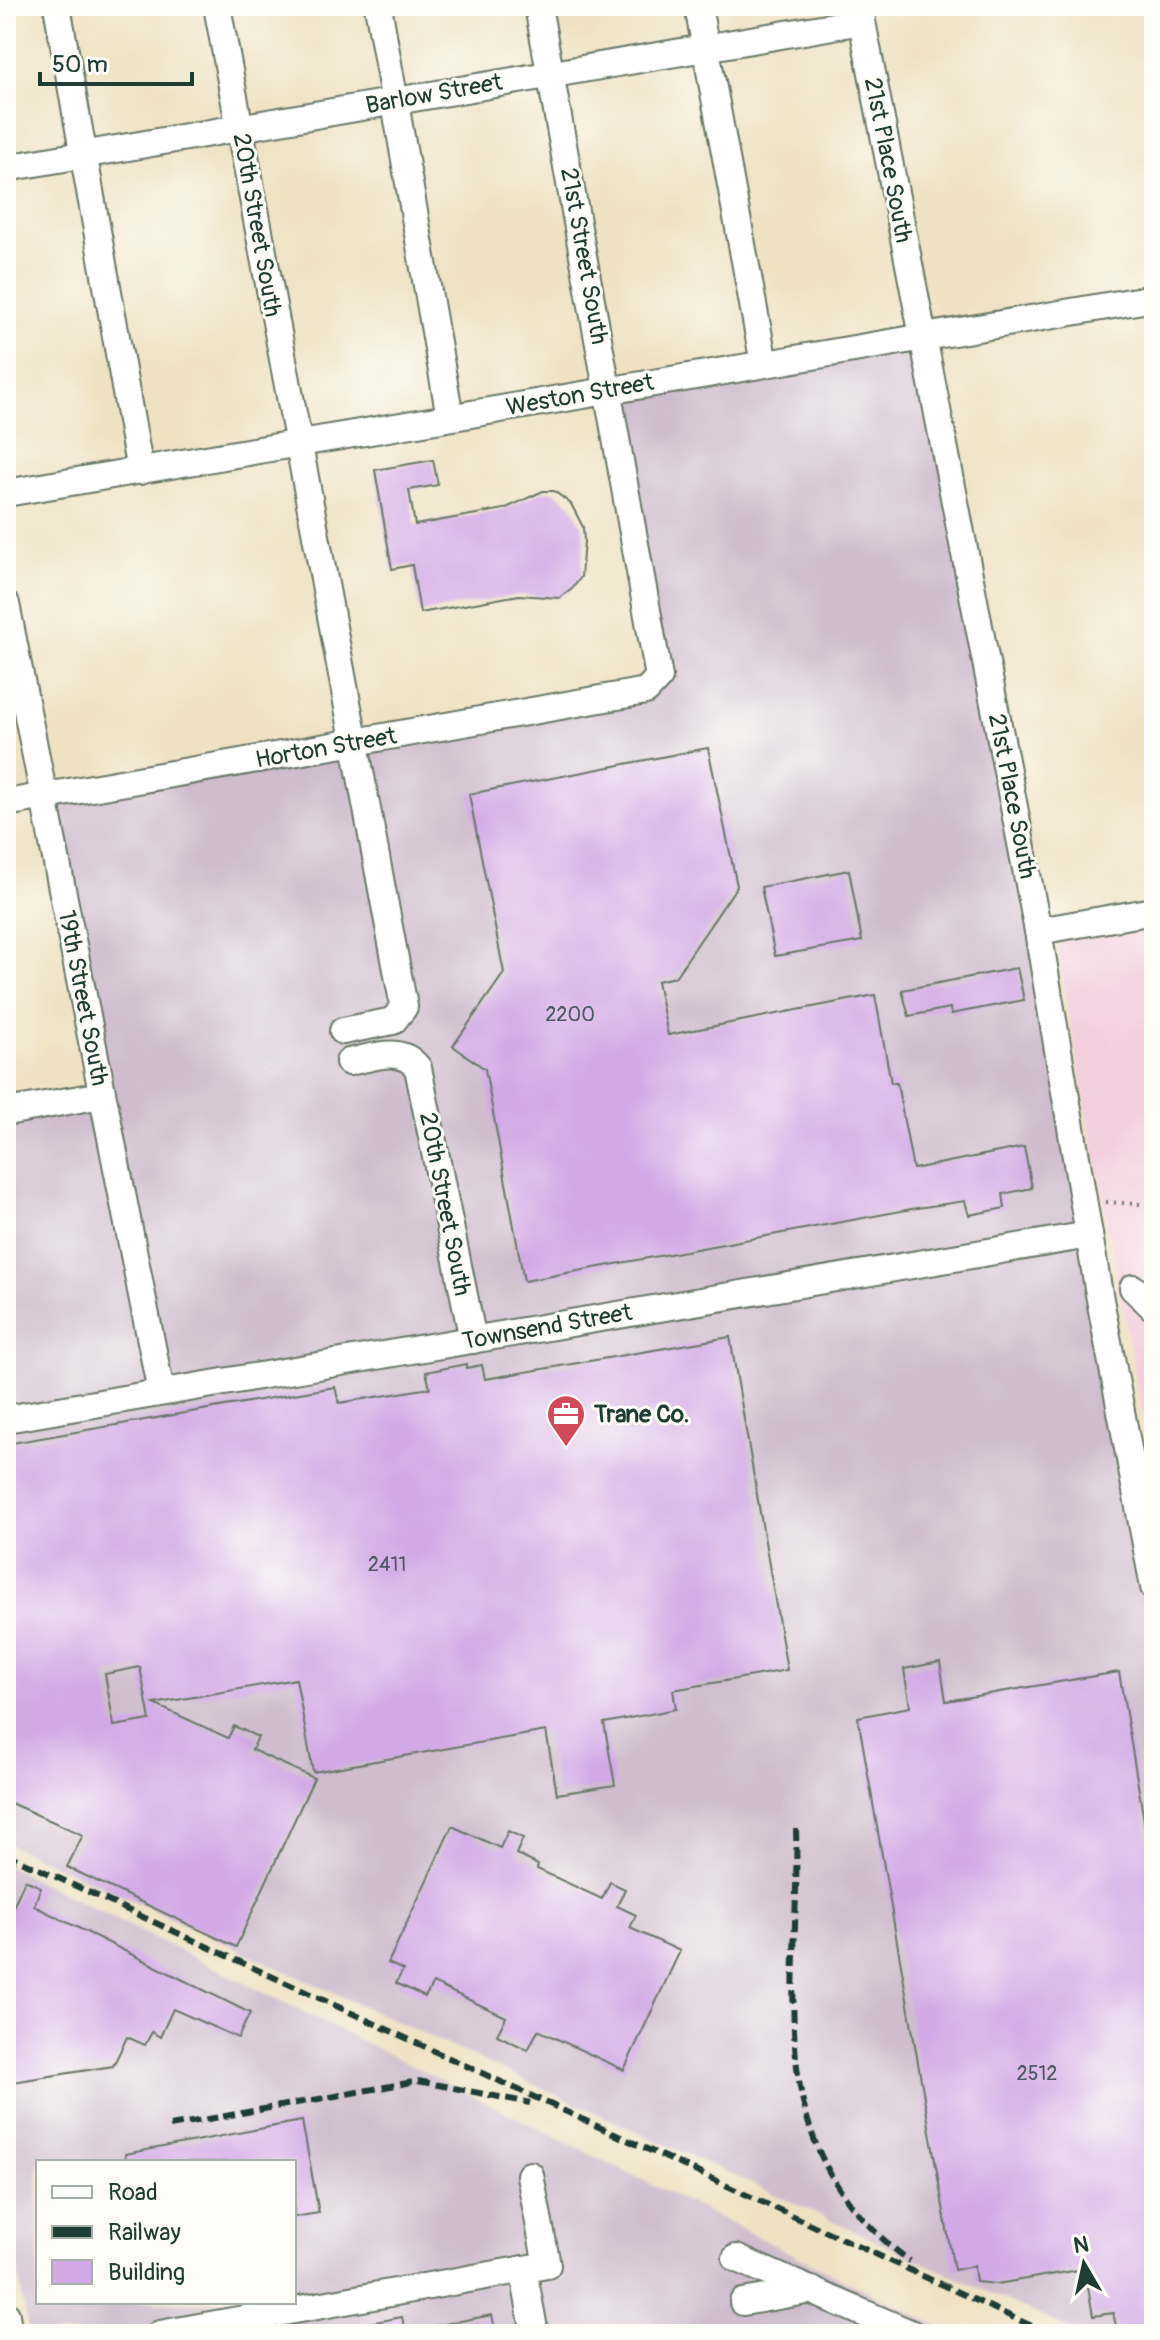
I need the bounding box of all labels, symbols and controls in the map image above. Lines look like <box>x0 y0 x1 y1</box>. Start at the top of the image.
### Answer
scale bar <box>40 36 192 86</box>
text: 50 m <box>52 50 108 79</box>
street label: Barlow Street <box>363 68 505 120</box>
street label: 21st Place South <box>858 75 918 245</box>
street label: 20th Street South <box>227 131 287 319</box>
street label: 21st Street South <box>554 166 614 346</box>
street label: Weston Street <box>504 368 656 422</box>
street label: 21st Place South <box>982 711 1042 881</box>
street label: Horton Street <box>253 721 399 775</box>
street label: 19th Street South <box>52 908 114 1088</box>
house number: 2200 <box>545 1002 595 1027</box>
street label: 20th Street South <box>413 1110 477 1298</box>
street label: Townsend Street <box>460 1298 634 1356</box>
office icon: Trane Co. <box>545 1393 587 1448</box>
place label: Trane Co. <box>593 1400 689 1429</box>
house number: 2411 <box>368 1552 406 1577</box>
house number: 2512 <box>1016 2061 1058 2086</box>
legend <box>36 2160 296 2304</box>
text: Road <box>108 2178 158 2207</box>
text: Railway <box>108 2218 181 2247</box>
north arrow <box>1044 2224 1124 2304</box>
text: N <box>1071 2230 1091 2260</box>
text: Building <box>108 2258 185 2287</box>

